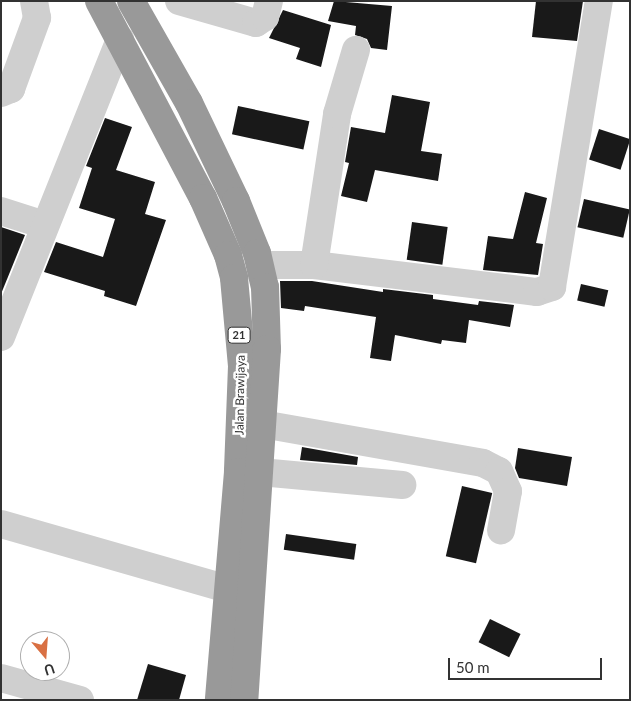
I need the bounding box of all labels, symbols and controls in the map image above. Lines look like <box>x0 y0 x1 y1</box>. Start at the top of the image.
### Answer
road number: 21 <box>226 326 252 344</box>
street label: Jalan Brawijaya <box>232 355 248 435</box>
north arrow <box>20 631 70 681</box>
scale bar <box>451 648 605 680</box>
text: 50 m <box>456 658 490 676</box>
text: U <box>42 660 57 679</box>

